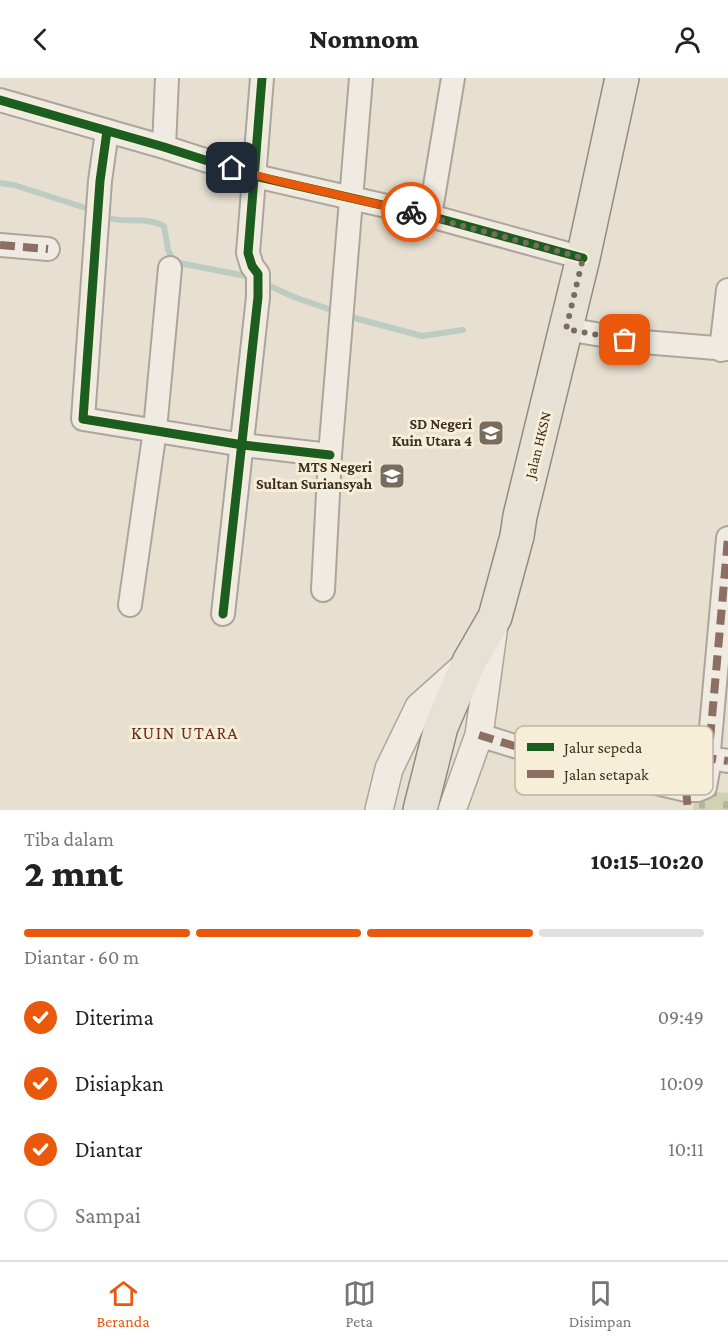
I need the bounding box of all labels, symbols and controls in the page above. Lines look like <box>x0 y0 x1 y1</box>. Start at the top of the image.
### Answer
icon: back <box>24 23 57 56</box>
icon: person <box>671 23 704 56</box>
text: Nomnom <box>309 24 419 54</box>
pin <box>206 142 257 193</box>
icon: home <box>215 151 248 184</box>
courier <box>381 182 441 242</box>
icon: bike <box>395 196 428 229</box>
pin <box>599 314 650 365</box>
icon: bag <box>608 323 641 356</box>
street label: Jalan HKSN <box>521 410 555 482</box>
place label: SD Negeri Kuin Utara 4 <box>392 416 473 449</box>
school or university icon: SD Negeri Kuin Utara 4 <box>476 418 506 448</box>
place label: MTS Negeri Sultan Suriansyah <box>256 459 373 492</box>
school or university icon: MTS Negeri Sultan Suriansyah <box>377 461 407 491</box>
district label: KUIN UTARA <box>131 723 239 743</box>
legend <box>515 726 713 795</box>
text: Jalur sepeda <box>562 739 643 757</box>
text: Jalan setapak <box>562 766 649 784</box>
text: Tiba dalam <box>24 828 114 850</box>
text: 10:15–10:20 <box>591 849 704 874</box>
text: 2 mnt <box>24 851 123 894</box>
text: Diantar · 60 m <box>24 946 139 968</box>
icon: check <box>24 1001 57 1034</box>
text: Diterima <box>75 1005 154 1030</box>
text: 09:49 <box>658 1006 704 1028</box>
icon: check <box>24 1067 57 1100</box>
text: Disiapkan <box>75 1071 164 1096</box>
text: 10:09 <box>660 1072 704 1094</box>
icon: check <box>24 1133 57 1166</box>
text: Diantar <box>75 1137 143 1162</box>
text: 10:11 <box>668 1138 704 1160</box>
text: Sampai <box>75 1203 141 1228</box>
tab: Beranda <box>97 1277 150 1330</box>
tab: Peta <box>343 1277 376 1330</box>
tab: Disimpan <box>569 1277 631 1330</box>

